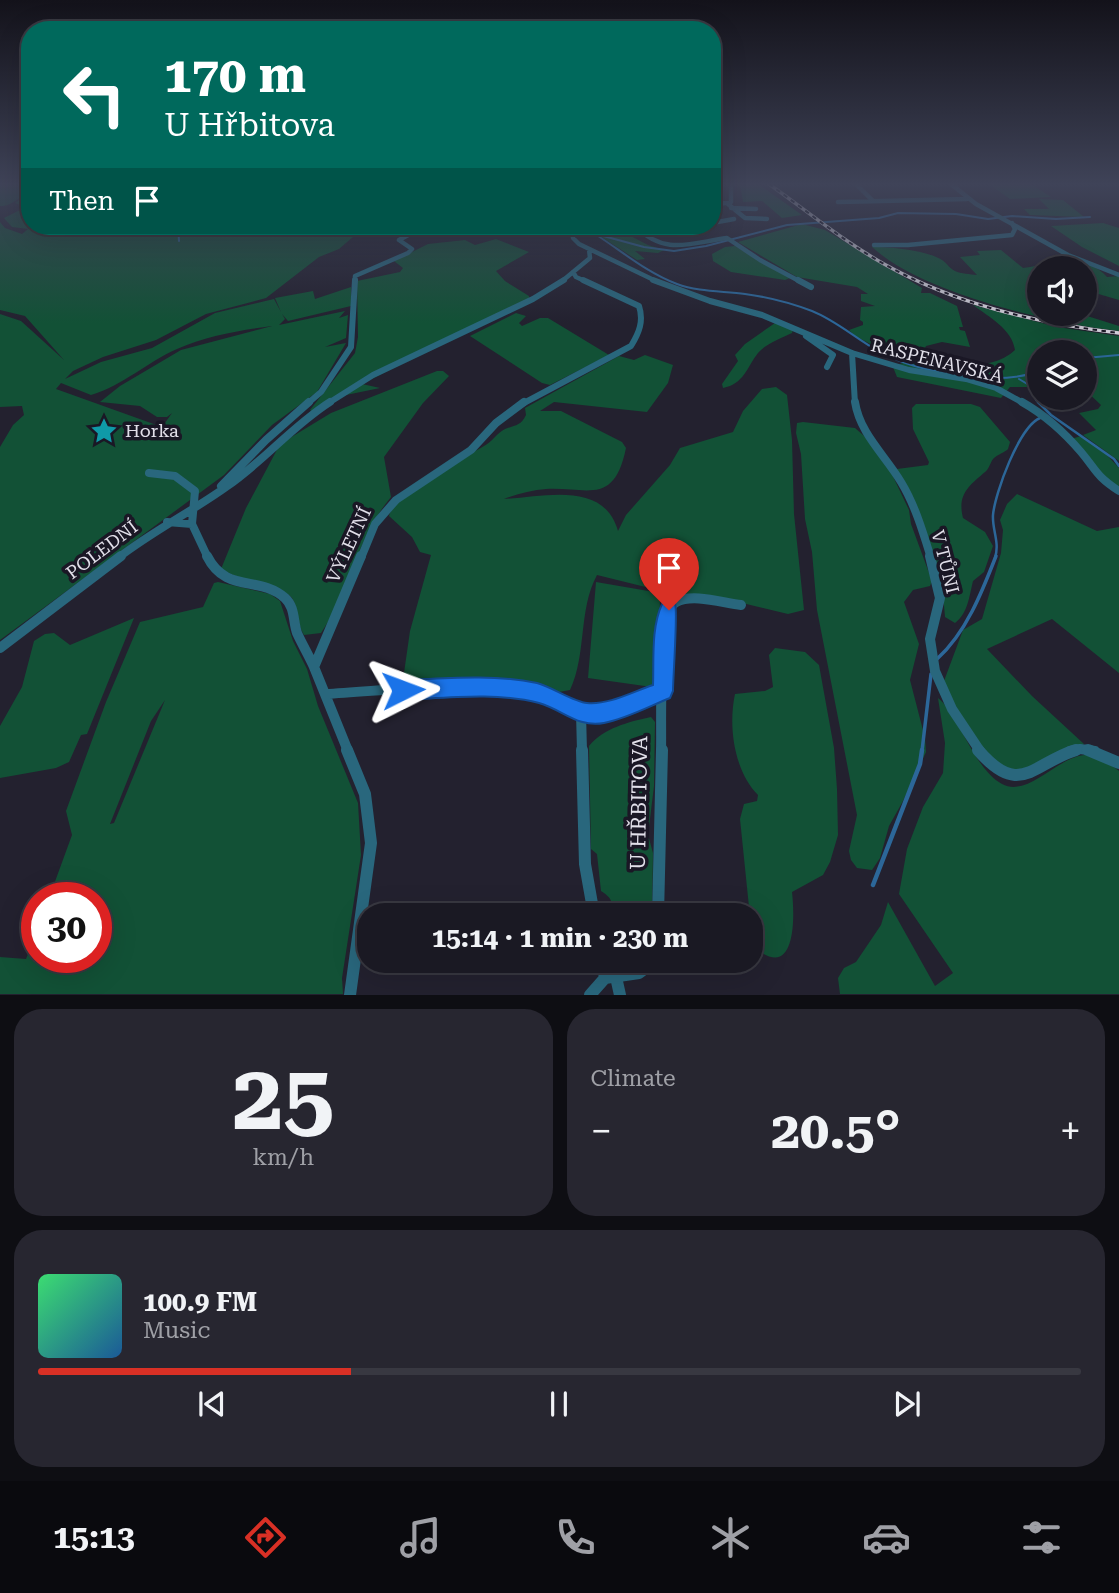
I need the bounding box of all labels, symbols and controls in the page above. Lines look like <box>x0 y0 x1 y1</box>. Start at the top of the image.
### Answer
text: 170 m <box>164 47 306 104</box>
icon: left <box>49 49 140 140</box>
text: U Hřbitova <box>164 106 335 144</box>
icon: arrive <box>128 182 166 220</box>
text: Then <box>49 186 114 216</box>
map controls <box>1027 256 1097 410</box>
button: sound <box>1027 256 1097 326</box>
street label: RASPENAVSKÁ <box>869 334 1006 387</box>
button: layers <box>1027 340 1097 410</box>
place icon: Horka <box>89 416 119 446</box>
place label: Horka <box>125 420 179 441</box>
street label: VÝLETNÍ <box>322 504 375 586</box>
street label: POLEDNÍ <box>62 516 142 583</box>
street label: V TŮNI <box>927 528 964 596</box>
pin <box>639 538 699 610</box>
icon: arrive <box>650 549 688 587</box>
position arrow <box>366 653 440 727</box>
street label: U HŘBITOVA <box>626 735 652 870</box>
speed limit sign: 30 <box>21 882 112 973</box>
text: 15:14 · 1 min · 230 m <box>432 923 688 953</box>
text: 25 <box>232 1045 334 1151</box>
text: Climate <box>591 1065 676 1092</box>
text: 20.5° <box>771 1100 901 1161</box>
text: − <box>591 1109 612 1153</box>
text: + <box>1060 1109 1081 1153</box>
text: km/h <box>252 1144 314 1171</box>
text: 100.9 FM <box>143 1287 257 1317</box>
text: Music <box>143 1317 210 1344</box>
icon: previous <box>193 1385 231 1423</box>
icon: pause <box>540 1385 578 1423</box>
icon: next <box>888 1385 926 1423</box>
icon: directions <box>241 1513 290 1562</box>
icon: music <box>396 1513 445 1562</box>
icon: phone <box>551 1513 600 1562</box>
icon: climate <box>706 1513 755 1562</box>
icon: car <box>862 1513 911 1562</box>
icon: filters <box>1017 1513 1066 1562</box>
text: 15:13 <box>53 1518 135 1556</box>

